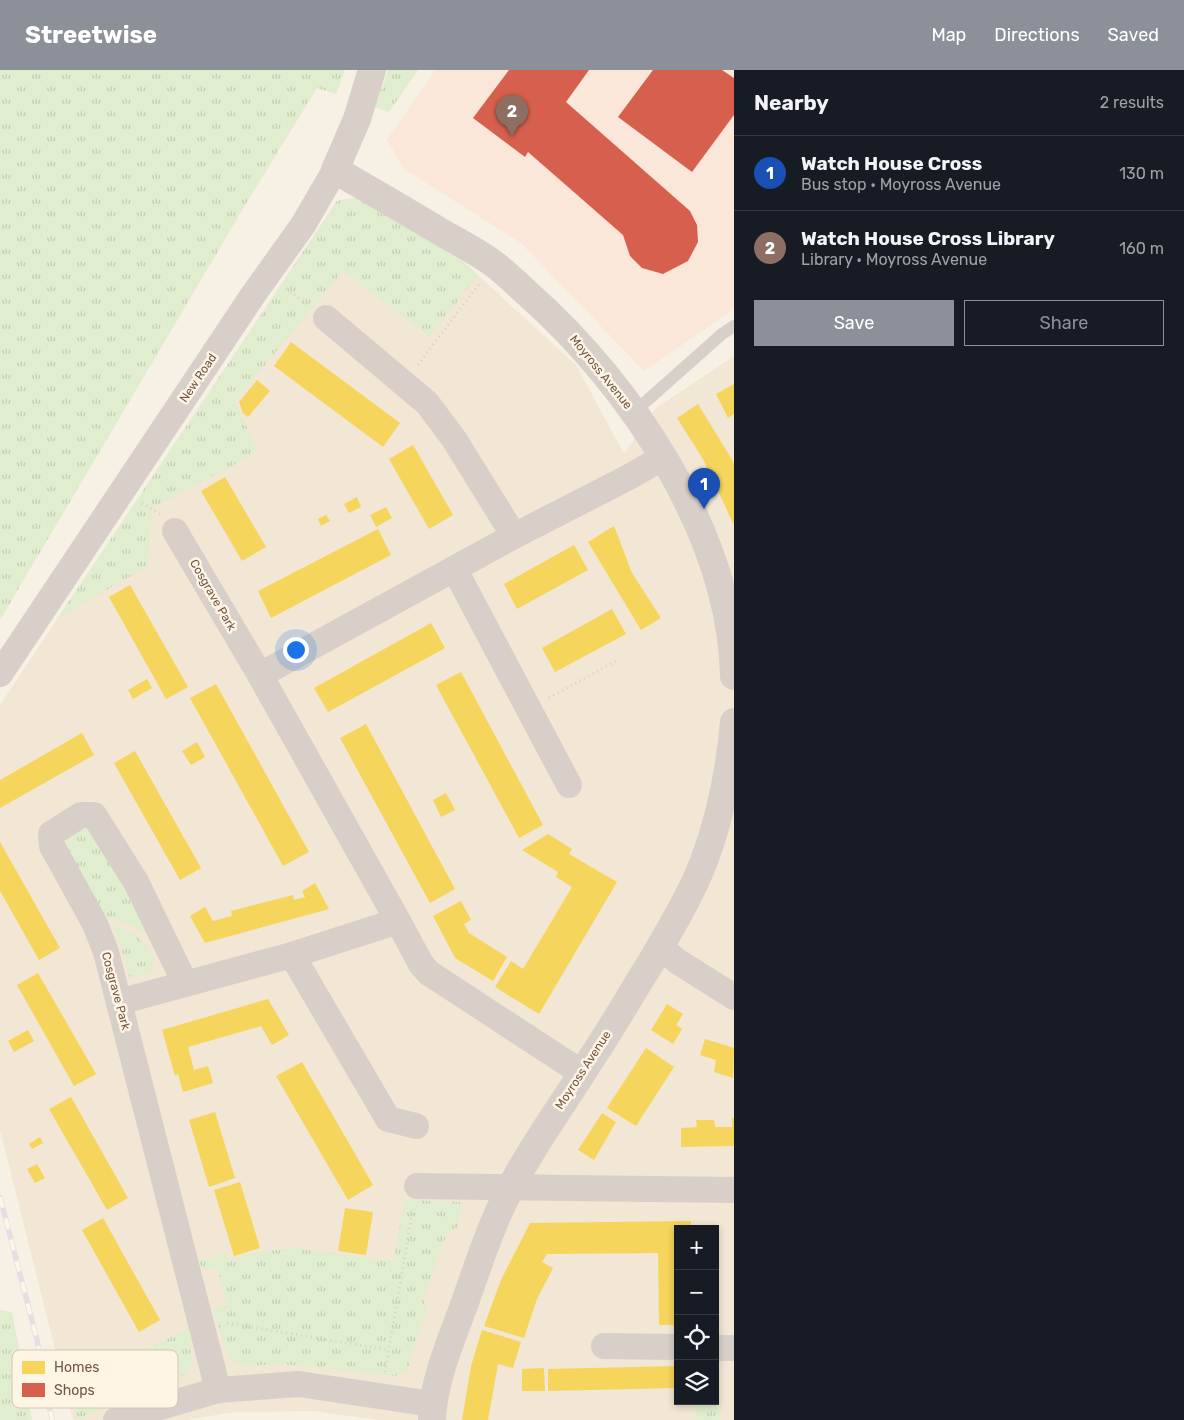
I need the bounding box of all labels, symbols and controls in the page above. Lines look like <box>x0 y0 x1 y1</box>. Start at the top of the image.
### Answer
text: Streetwise <box>25 21 157 49</box>
text: Map <box>931 24 966 46</box>
text: Directions <box>994 24 1080 46</box>
text: Saved <box>1108 24 1159 46</box>
text: Nearby <box>754 90 829 115</box>
text: 2 results <box>1100 93 1164 112</box>
pin: 2 <box>496 95 528 136</box>
text: Watch House Cross <box>801 152 982 175</box>
text: 1 <box>766 164 774 183</box>
text: 130 m <box>1119 164 1164 183</box>
text: Bus stop · Moyross Avenue <box>801 175 1001 194</box>
text: Watch House Cross Library <box>801 227 1055 250</box>
text: 2 <box>765 239 775 258</box>
text: 160 m <box>1119 239 1164 258</box>
text: Library · Moyross Avenue <box>801 250 987 269</box>
button: Save <box>754 300 954 346</box>
button: Share <box>964 300 1164 346</box>
street label: Moyross Avenue <box>567 332 635 412</box>
street label: New Road <box>177 351 219 405</box>
pin: 1 <box>688 468 720 509</box>
street label: Cosgrave Park <box>187 557 240 634</box>
your location <box>283 637 309 663</box>
street label: Cosgrave Park <box>99 950 133 1032</box>
street label: Moyross Avenue <box>552 1028 614 1112</box>
map controls <box>674 1225 719 1405</box>
button: + <box>674 1225 719 1270</box>
button: − <box>674 1270 719 1315</box>
button: locate <box>674 1315 719 1360</box>
legend <box>12 1350 178 1408</box>
text: Homes <box>54 1359 99 1376</box>
button: layers <box>674 1360 719 1405</box>
text: Shops <box>54 1382 95 1399</box>

